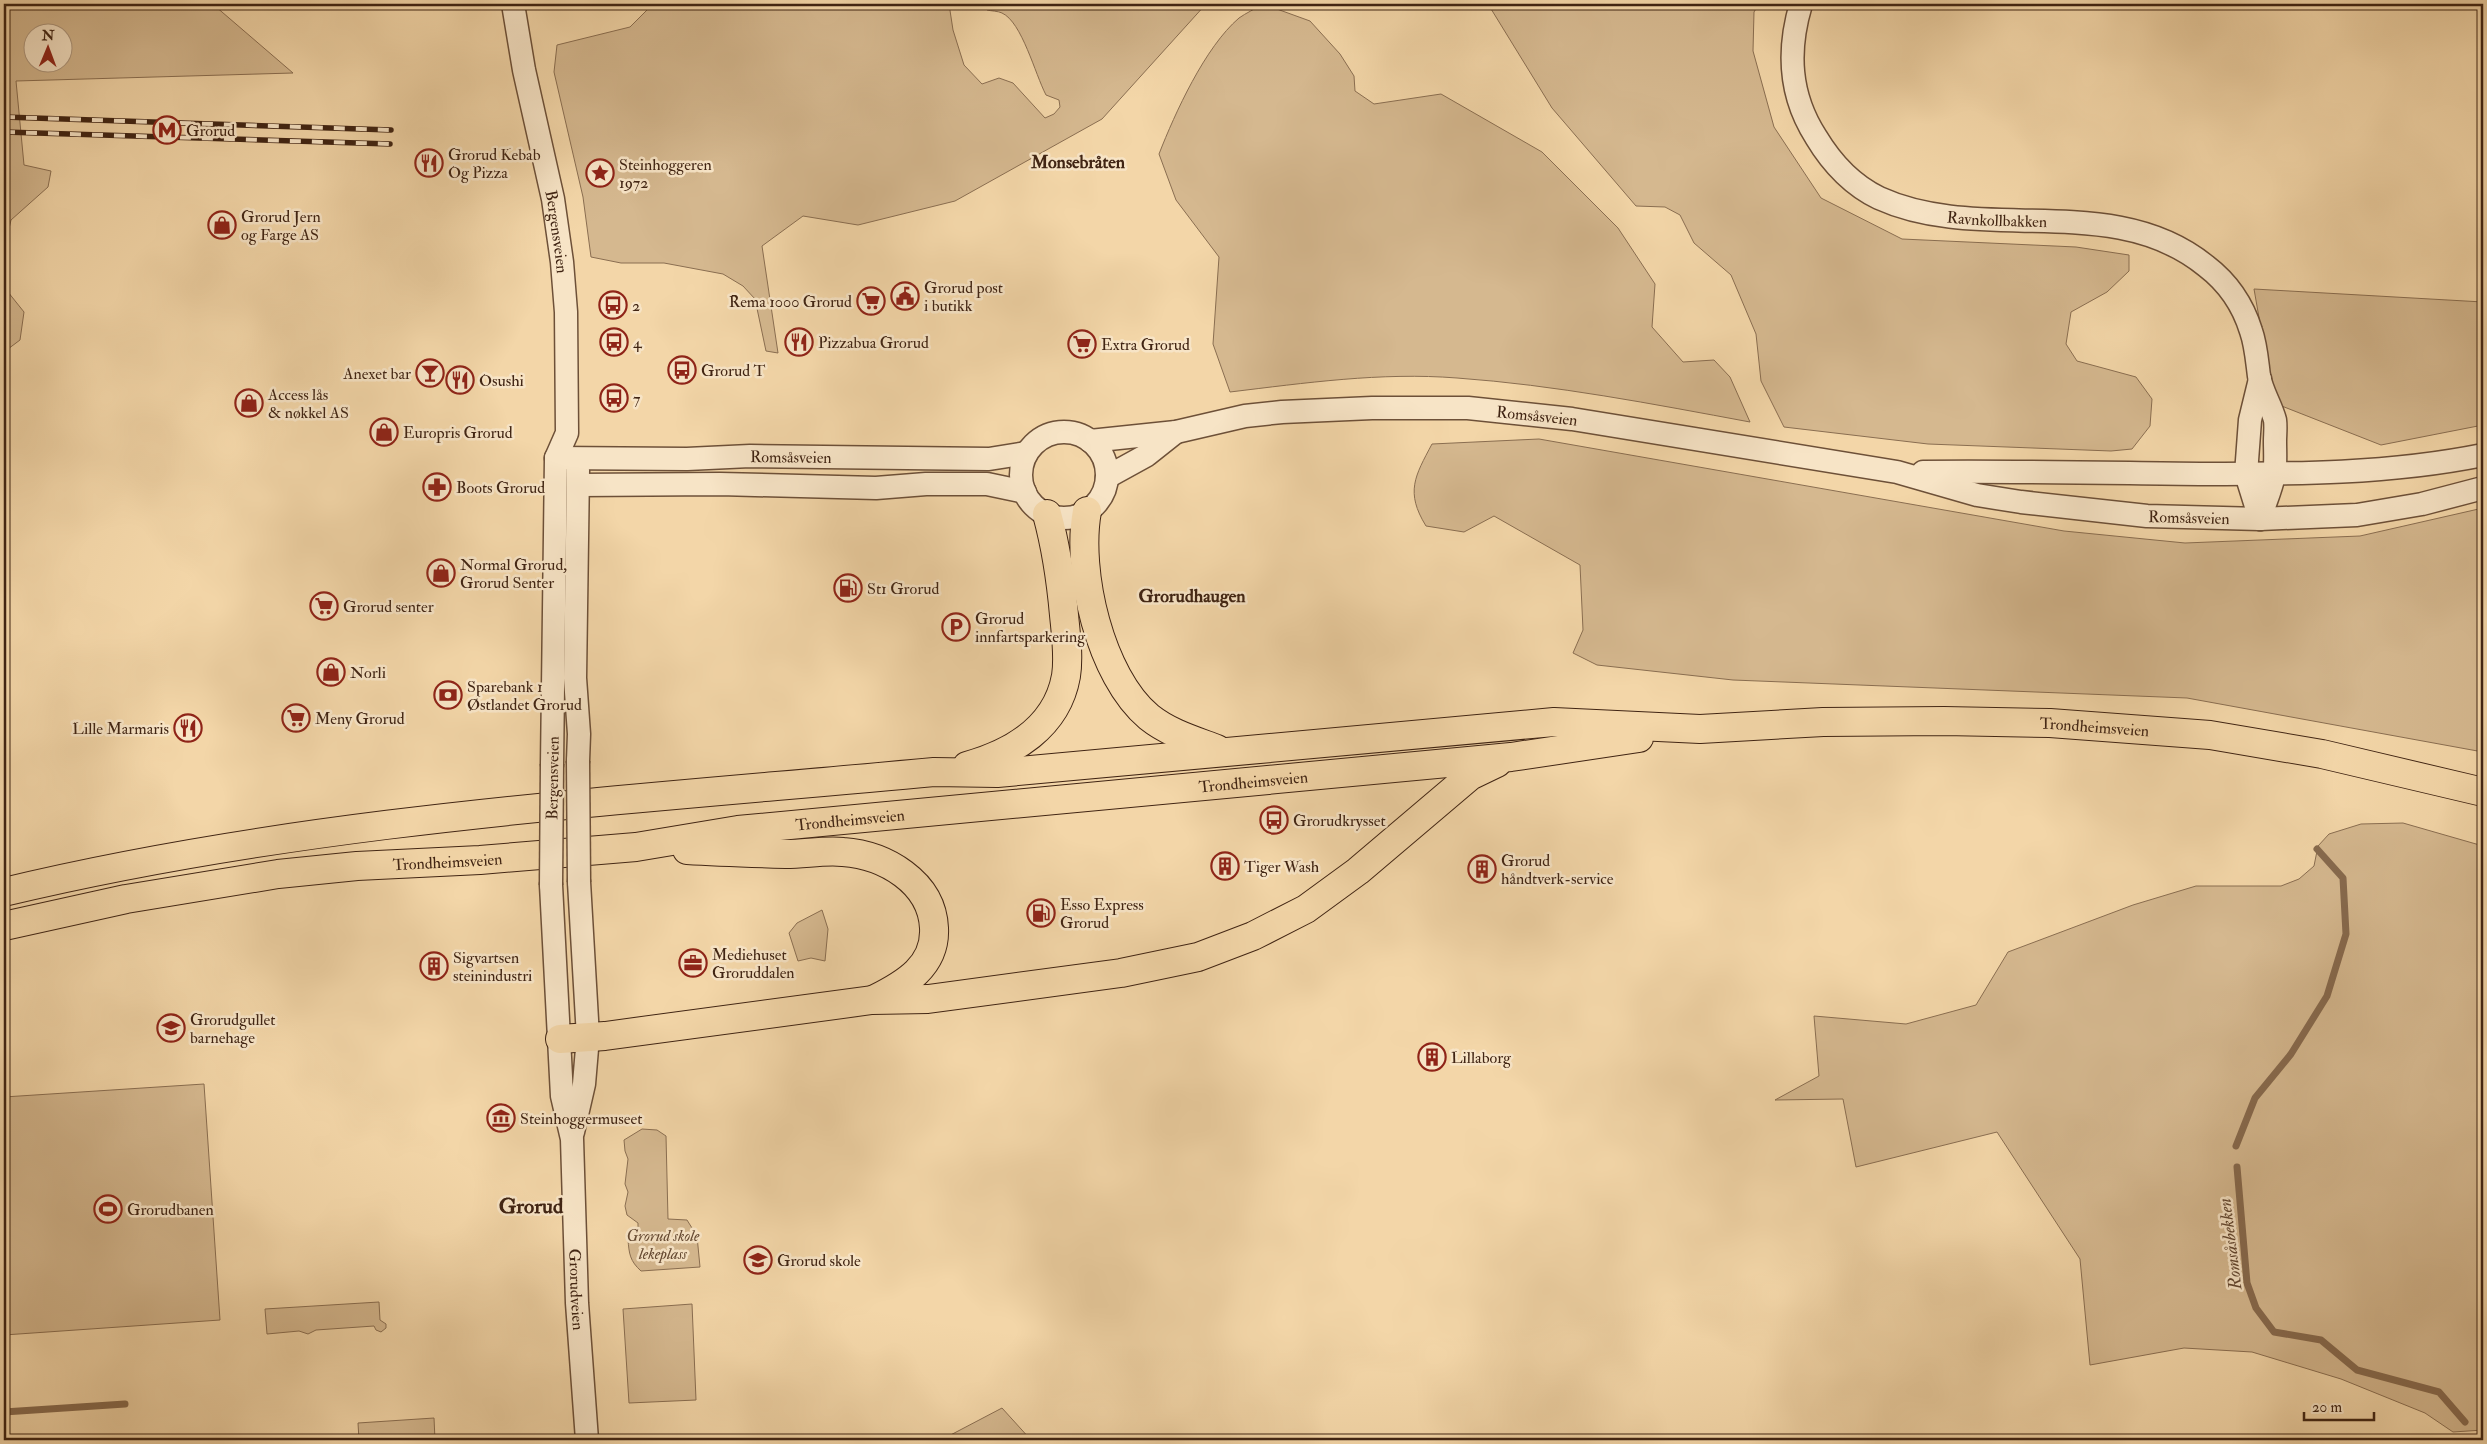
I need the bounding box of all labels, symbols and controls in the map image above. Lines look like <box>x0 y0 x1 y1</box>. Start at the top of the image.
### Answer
north arrow <box>22 22 72 72</box>
text: N <box>41 27 55 44</box>
metro station icon: Grorud <box>152 115 182 145</box>
place label: Grorud <box>186 121 235 141</box>
place label: Grorud Kebab Og Pizza <box>448 145 541 183</box>
restaurant icon: Grorud Kebab Og Pizza <box>414 148 444 178</box>
district label: Monsebråten <box>1030 151 1126 174</box>
place label: Steinhoggeren 1972 <box>619 155 712 193</box>
place icon: Steinhoggeren 1972 <box>585 158 615 188</box>
street label: Bergensveien <box>540 188 572 274</box>
place label: Grorud Jern og Farge AS <box>241 207 321 245</box>
street label: Ravnkollbakken <box>1946 207 2047 232</box>
shop icon: Grorud Jern og Farge AS <box>207 210 237 240</box>
place label: Grorud post i butikk <box>924 278 1003 316</box>
public building icon: Grorud post i butikk <box>890 281 920 311</box>
supermarket icon: Rema 1000 Grorud <box>856 286 886 316</box>
bus stop icon: 2 <box>598 290 628 320</box>
place label: Rema 1000 Grorud <box>729 292 852 312</box>
place label: 2 <box>632 296 640 316</box>
bus stop icon: 4 <box>599 327 629 357</box>
restaurant icon: Pizzabua Grorud <box>784 327 814 357</box>
supermarket icon: Extra Grorud <box>1067 329 1097 359</box>
place label: 4 <box>633 333 643 353</box>
place label: Pizzabua Grorud <box>818 333 929 353</box>
place label: Extra Grorud <box>1101 335 1190 355</box>
bus stop icon: Grorud T <box>667 355 697 385</box>
bar icon: Anexet bar <box>415 358 445 388</box>
place label: Grorud T <box>701 361 766 381</box>
place label: Anexet bar <box>342 364 411 384</box>
restaurant icon: Osushi <box>445 365 475 395</box>
place label: Osushi <box>479 371 524 391</box>
bus stop icon: 7 <box>599 383 629 413</box>
place label: Access lås & nøkkel AS <box>267 385 349 423</box>
shop icon: Access lås & nøkkel AS <box>234 388 264 418</box>
place label: 7 <box>633 389 641 409</box>
street label: Romsåsveien <box>1495 402 1579 431</box>
shop icon: Europris Grorud <box>369 417 399 447</box>
place label: Europris Grorud <box>403 423 513 444</box>
street label: Romsåsveien <box>750 447 832 468</box>
pharmacy icon: Boots Grorud <box>422 472 452 502</box>
place label: Boots Grorud <box>456 478 545 498</box>
street label: Romsåsveien <box>2148 507 2230 529</box>
place label: Normal Grorud, Grorud Senter <box>460 555 567 593</box>
shop icon: Normal Grorud, Grorud Senter <box>426 558 456 588</box>
fuel station icon: St1 Grorud <box>833 573 863 603</box>
place label: St1 Grorud <box>867 579 939 599</box>
district label: Grorudhaugen <box>1138 585 1246 608</box>
supermarket icon: Grorud senter <box>309 591 339 621</box>
place label: Grorud senter <box>343 597 434 617</box>
place label: Grorud innfartsparkering <box>975 609 1086 648</box>
parking icon: Grorud innfartsparkering <box>941 612 971 642</box>
shop icon: Norli <box>316 657 346 687</box>
place label: Norli <box>350 663 386 683</box>
place label: Sparebank 1 Østlandet Grorud <box>467 677 582 715</box>
bank icon: Sparebank 1 Østlandet Grorud <box>433 680 463 710</box>
supermarket icon: Meny Grorud <box>281 703 311 733</box>
place label: Meny Grorud <box>315 709 405 729</box>
restaurant icon: Lille Marmaris <box>173 713 203 743</box>
street label: Trondheimsveien <box>2040 714 2150 741</box>
place label: Lille Marmaris <box>72 719 169 739</box>
street label: Bergensveien <box>542 736 564 820</box>
street label: Trondheimsveien <box>1198 767 1309 797</box>
street label: Trondheimsveien <box>795 805 906 836</box>
bus stop icon: Grorudkrysset <box>1259 805 1289 835</box>
place label: Grorudkrysset <box>1293 811 1386 831</box>
street label: Trondheimsveien <box>392 849 503 875</box>
building icon: Tiger Wash <box>1210 851 1240 881</box>
place label: Grorud håndtverk-service <box>1501 851 1614 889</box>
building icon: Grorud håndtverk-service <box>1467 854 1497 884</box>
place label: Tiger Wash <box>1244 857 1320 877</box>
place label: Esso Express Grorud <box>1060 895 1144 933</box>
fuel station icon: Esso Express Grorud <box>1026 898 1056 928</box>
place label: Mediehuset Groruddalen <box>712 945 795 983</box>
place label: Sigvartsen steinindustri <box>453 948 532 986</box>
office icon: Mediehuset Groruddalen <box>678 948 708 978</box>
building icon: Sigvartsen steinindustri <box>419 951 449 981</box>
place label: Grorudgullet barnehage <box>190 1010 275 1048</box>
school or university icon: Grorudgullet barnehage <box>156 1013 186 1043</box>
building icon: Lillaborg <box>1417 1042 1447 1072</box>
place label: Lillaborg <box>1451 1048 1512 1068</box>
museum icon: Steinhoggermuseet <box>486 1103 516 1133</box>
place label: Steinhoggermuseet <box>520 1109 642 1129</box>
district label: Grorud <box>499 1193 564 1220</box>
sports icon: Grorudbanen <box>93 1194 123 1224</box>
water label: Romsåsbekken <box>2213 1197 2248 1292</box>
place label: Grorudbanen <box>127 1200 214 1220</box>
park label: Grorud skole lekeplass <box>627 1226 700 1264</box>
school or university icon: Grorud skole <box>743 1245 773 1275</box>
street label: Grorudveien <box>564 1248 588 1331</box>
place label: Grorud skole <box>777 1251 861 1271</box>
scale bar <box>2304 1389 2374 1421</box>
text: 20 m <box>2312 1398 2342 1417</box>

